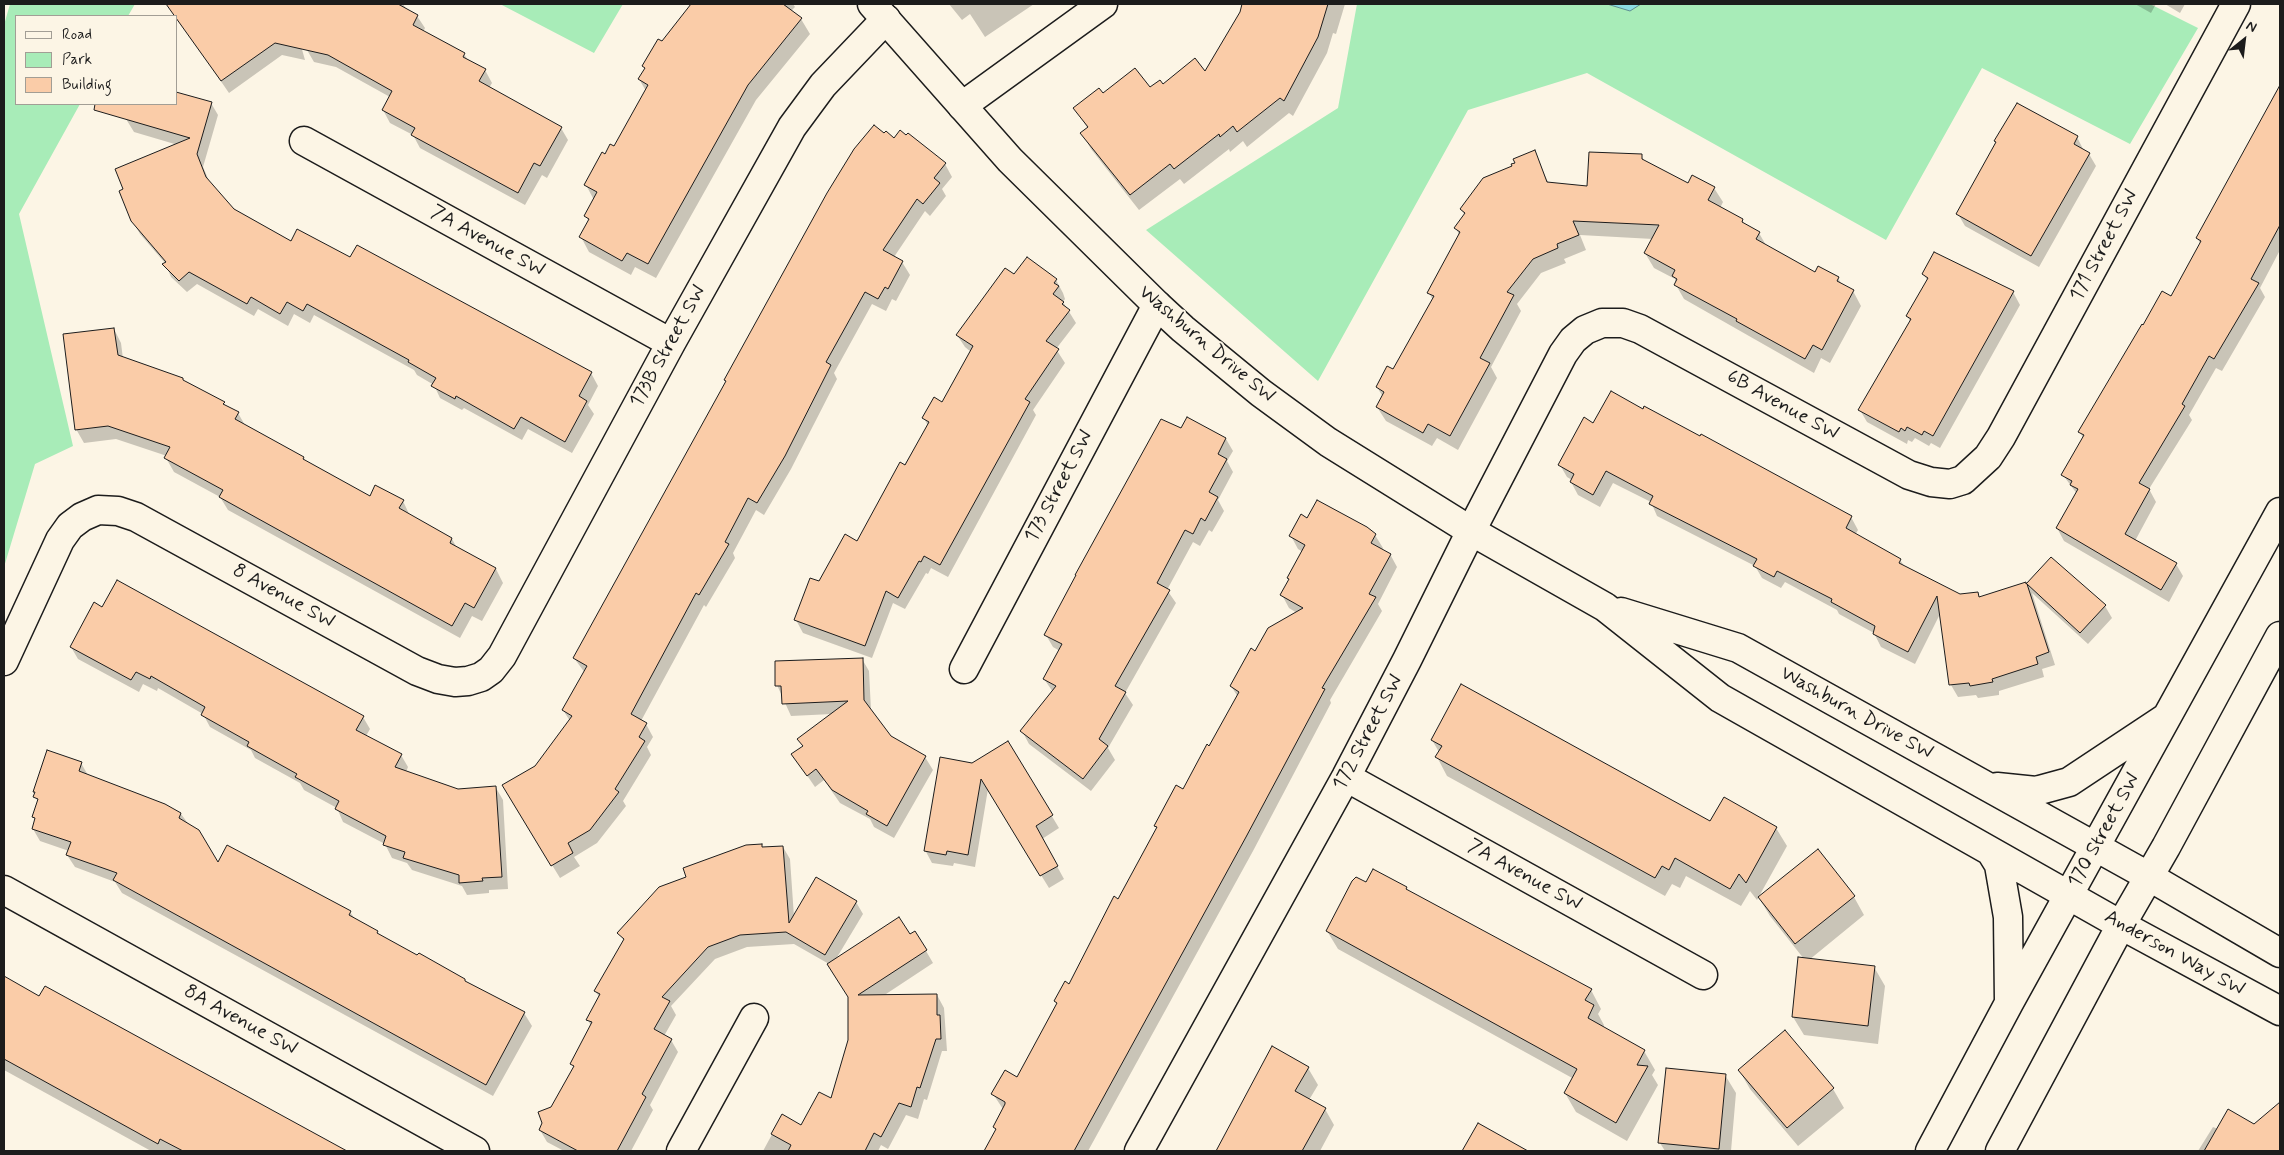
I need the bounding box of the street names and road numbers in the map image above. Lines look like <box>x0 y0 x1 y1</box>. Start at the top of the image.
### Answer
street label: 171 Street SW <box>2066 186 2144 306</box>
street label: 7A Avenue SW <box>426 201 548 283</box>
street label: Washburn Drive SW <box>1133 281 1279 409</box>
street label: 173B Street SW <box>626 282 712 412</box>
street label: 6B Avenue SW <box>1722 365 1842 447</box>
street label: 173 Street SW <box>1021 427 1099 547</box>
street label: 8 Avenue SW <box>228 559 338 635</box>
street label: Washburn Drive SW <box>1776 662 1936 766</box>
street label: 172 Street SW <box>1329 671 1409 795</box>
street label: 170 Street SW <box>2064 770 2146 892</box>
street label: 7A Avenue SW <box>1463 835 1585 917</box>
street label: Anderson Way SW <box>2100 906 2248 1002</box>
street label: 8A Avenue SW <box>179 980 301 1062</box>

